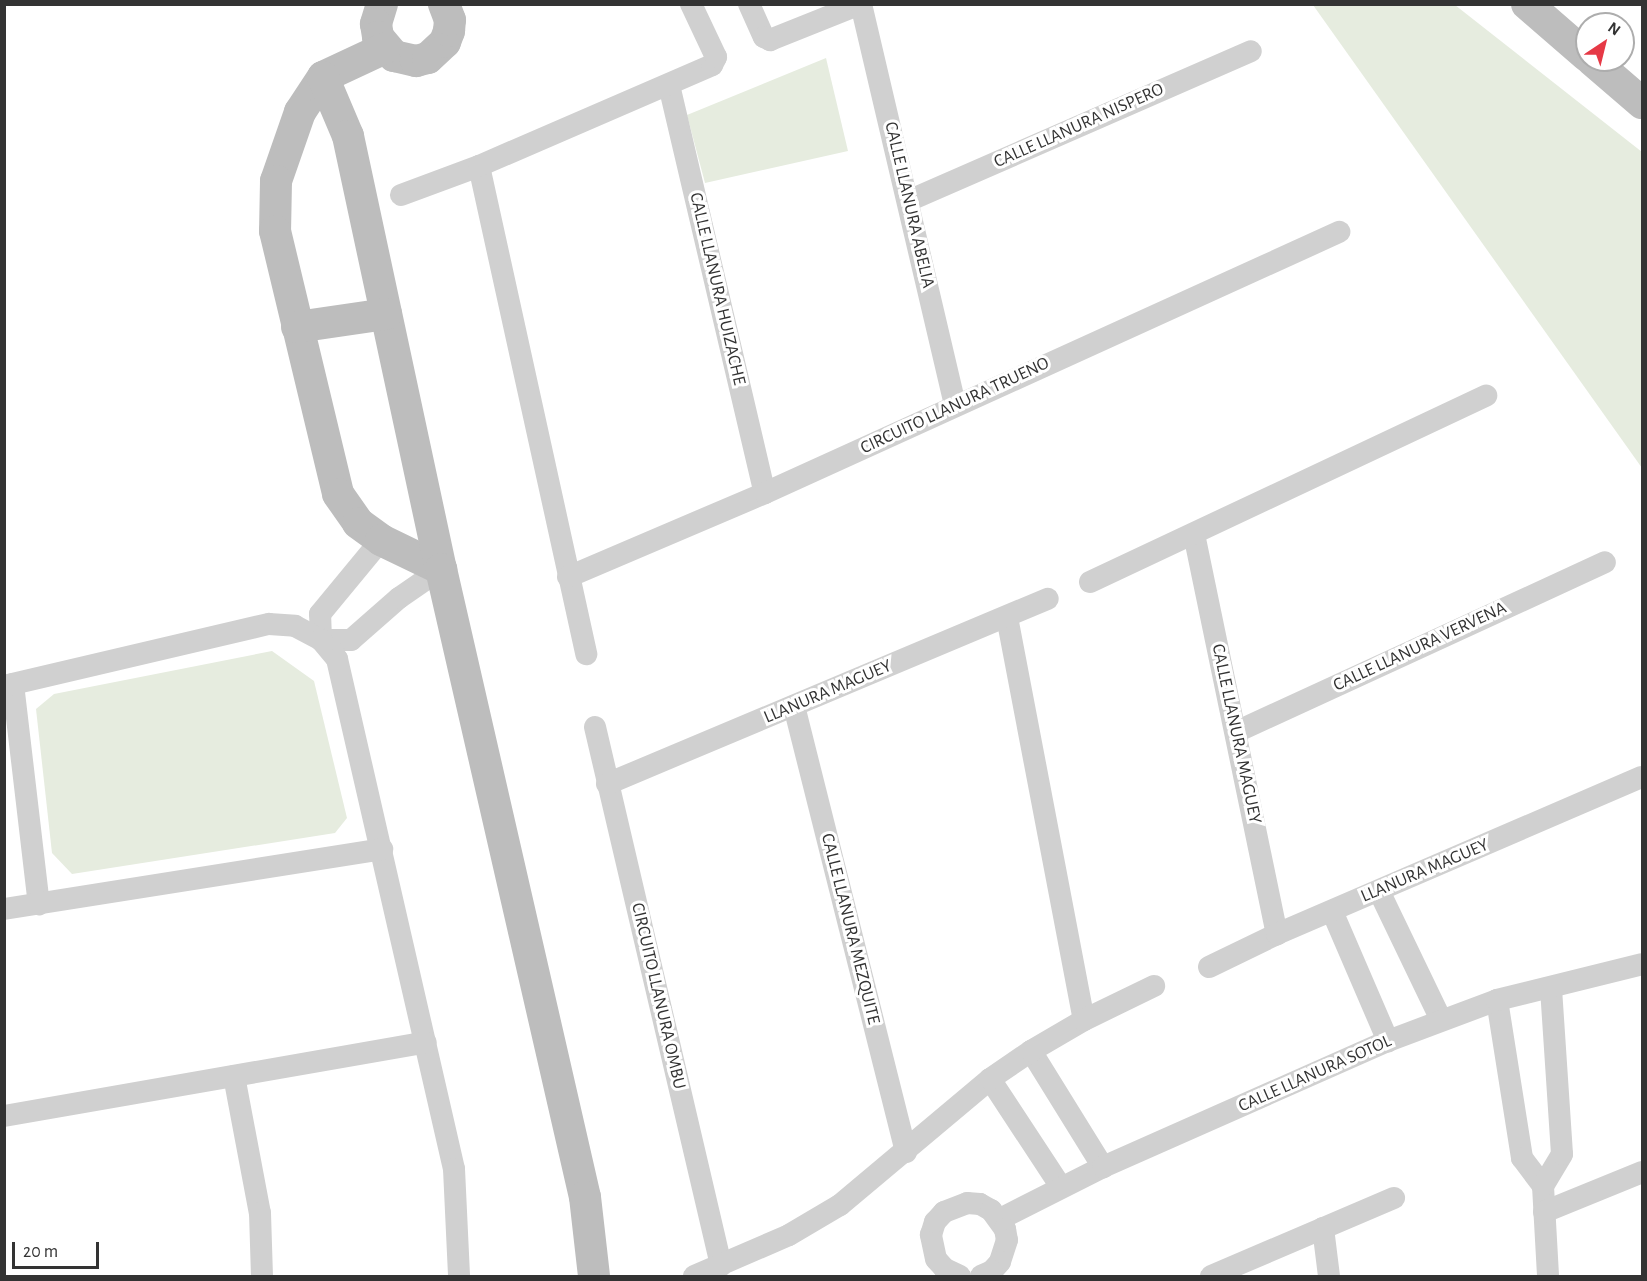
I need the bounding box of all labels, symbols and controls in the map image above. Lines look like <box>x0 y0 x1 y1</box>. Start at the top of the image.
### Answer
north arrow <box>1575 12 1635 72</box>
text: N <box>1605 19 1623 39</box>
street label: CALLE LLANURA NISPERO <box>991 79 1167 173</box>
street label: CALLE LLANURA ABELIA <box>879 120 939 290</box>
street label: CALLE LLANURA HUIZACHE <box>684 191 750 387</box>
street label: CIRCUITO LLANURA TRUENO <box>857 353 1053 459</box>
street label: CALLE LLANURA VERVENA <box>1330 597 1510 697</box>
street label: CALLE LLANURA MAGUEY <box>1206 642 1266 826</box>
street label: LLANURA MAGUEY <box>761 655 895 729</box>
street label: CALLE LLANURA MEZQUITE <box>816 831 884 1027</box>
street label: LLANURA MAGUEY <box>1358 834 1492 908</box>
street label: CIRCUITO LLANURA OMBU <box>626 901 690 1091</box>
street label: CALLE LLANURA SOTOL <box>1235 1031 1395 1117</box>
scale bar <box>15 1230 102 1268</box>
text: 20 m <box>23 1243 58 1261</box>

